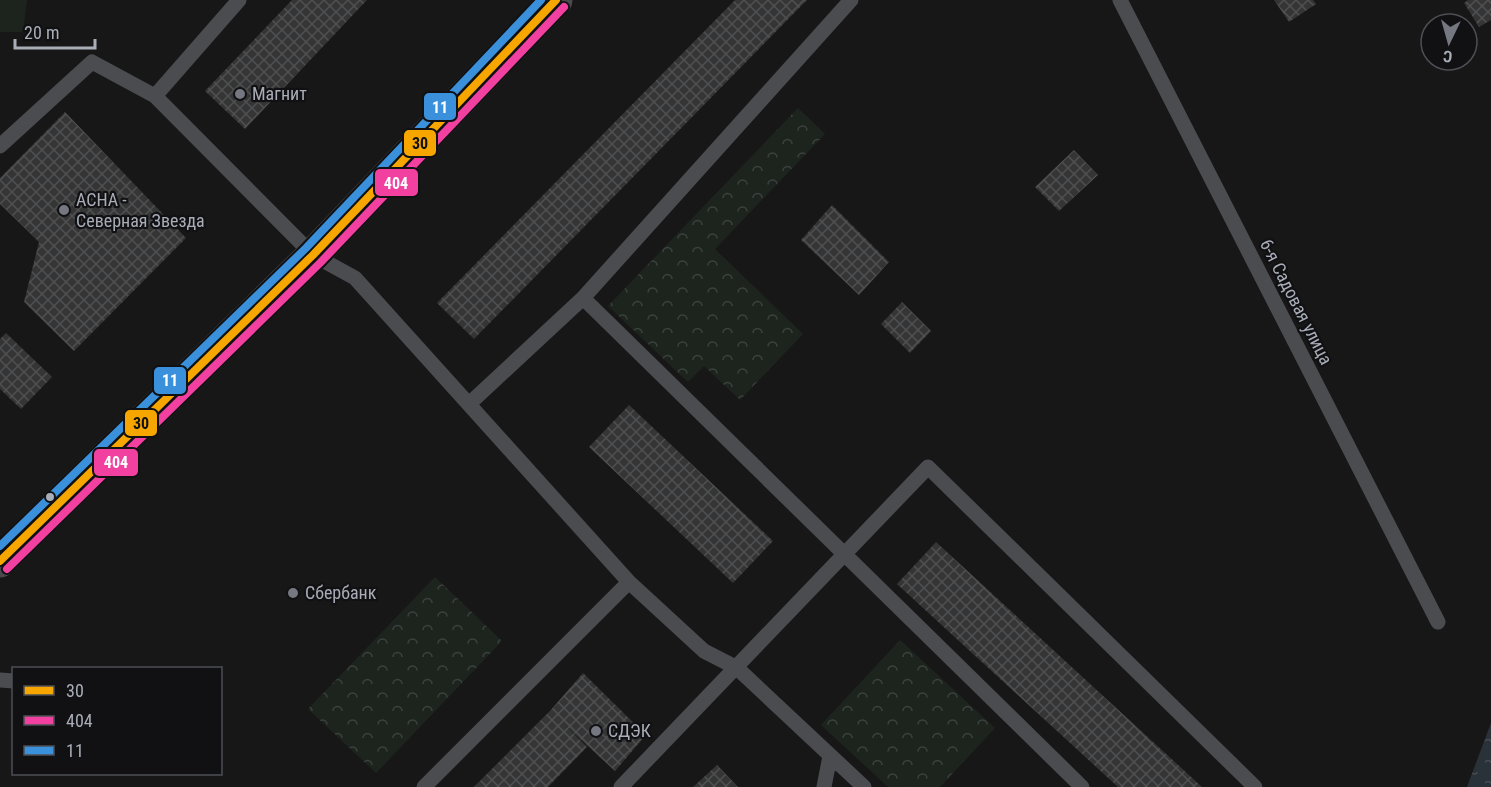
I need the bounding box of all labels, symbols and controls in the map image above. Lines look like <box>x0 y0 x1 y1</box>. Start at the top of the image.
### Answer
scale bar <box>15 12 94 50</box>
north arrow <box>1419 12 1479 72</box>
text: 20 m <box>24 22 59 43</box>
text: С <box>1442 47 1453 66</box>
place label: Магнит <box>252 83 307 104</box>
marker: Магнит <box>233 87 247 101</box>
line badge: 11 <box>423 92 457 121</box>
text: 11 <box>432 98 448 117</box>
line badge: 30 <box>403 129 437 157</box>
text: 30 <box>412 134 428 153</box>
line badge: 404 <box>374 168 419 197</box>
text: 404 <box>384 174 408 193</box>
place label: АСНА - Северная Звезда <box>76 189 205 231</box>
marker: АСНА - Северная Звезда <box>57 203 71 217</box>
street label: 6-я Садовая улица <box>1256 236 1337 368</box>
line badge: 11 <box>153 366 187 395</box>
text: 11 <box>162 371 178 390</box>
line badge: 30 <box>124 409 158 437</box>
text: 30 <box>133 414 149 433</box>
line badge: 404 <box>93 448 139 477</box>
text: 404 <box>104 453 128 472</box>
unlabelled marker <box>44 491 56 503</box>
place label: Сбербанк <box>305 582 377 603</box>
marker: Сбербанк <box>286 586 300 600</box>
legend <box>12 667 222 775</box>
text: 30 <box>66 680 84 701</box>
text: 404 <box>66 710 93 731</box>
place label: СДЭК <box>608 720 651 741</box>
marker: СДЭК <box>589 724 603 738</box>
text: 11 <box>66 740 84 761</box>

